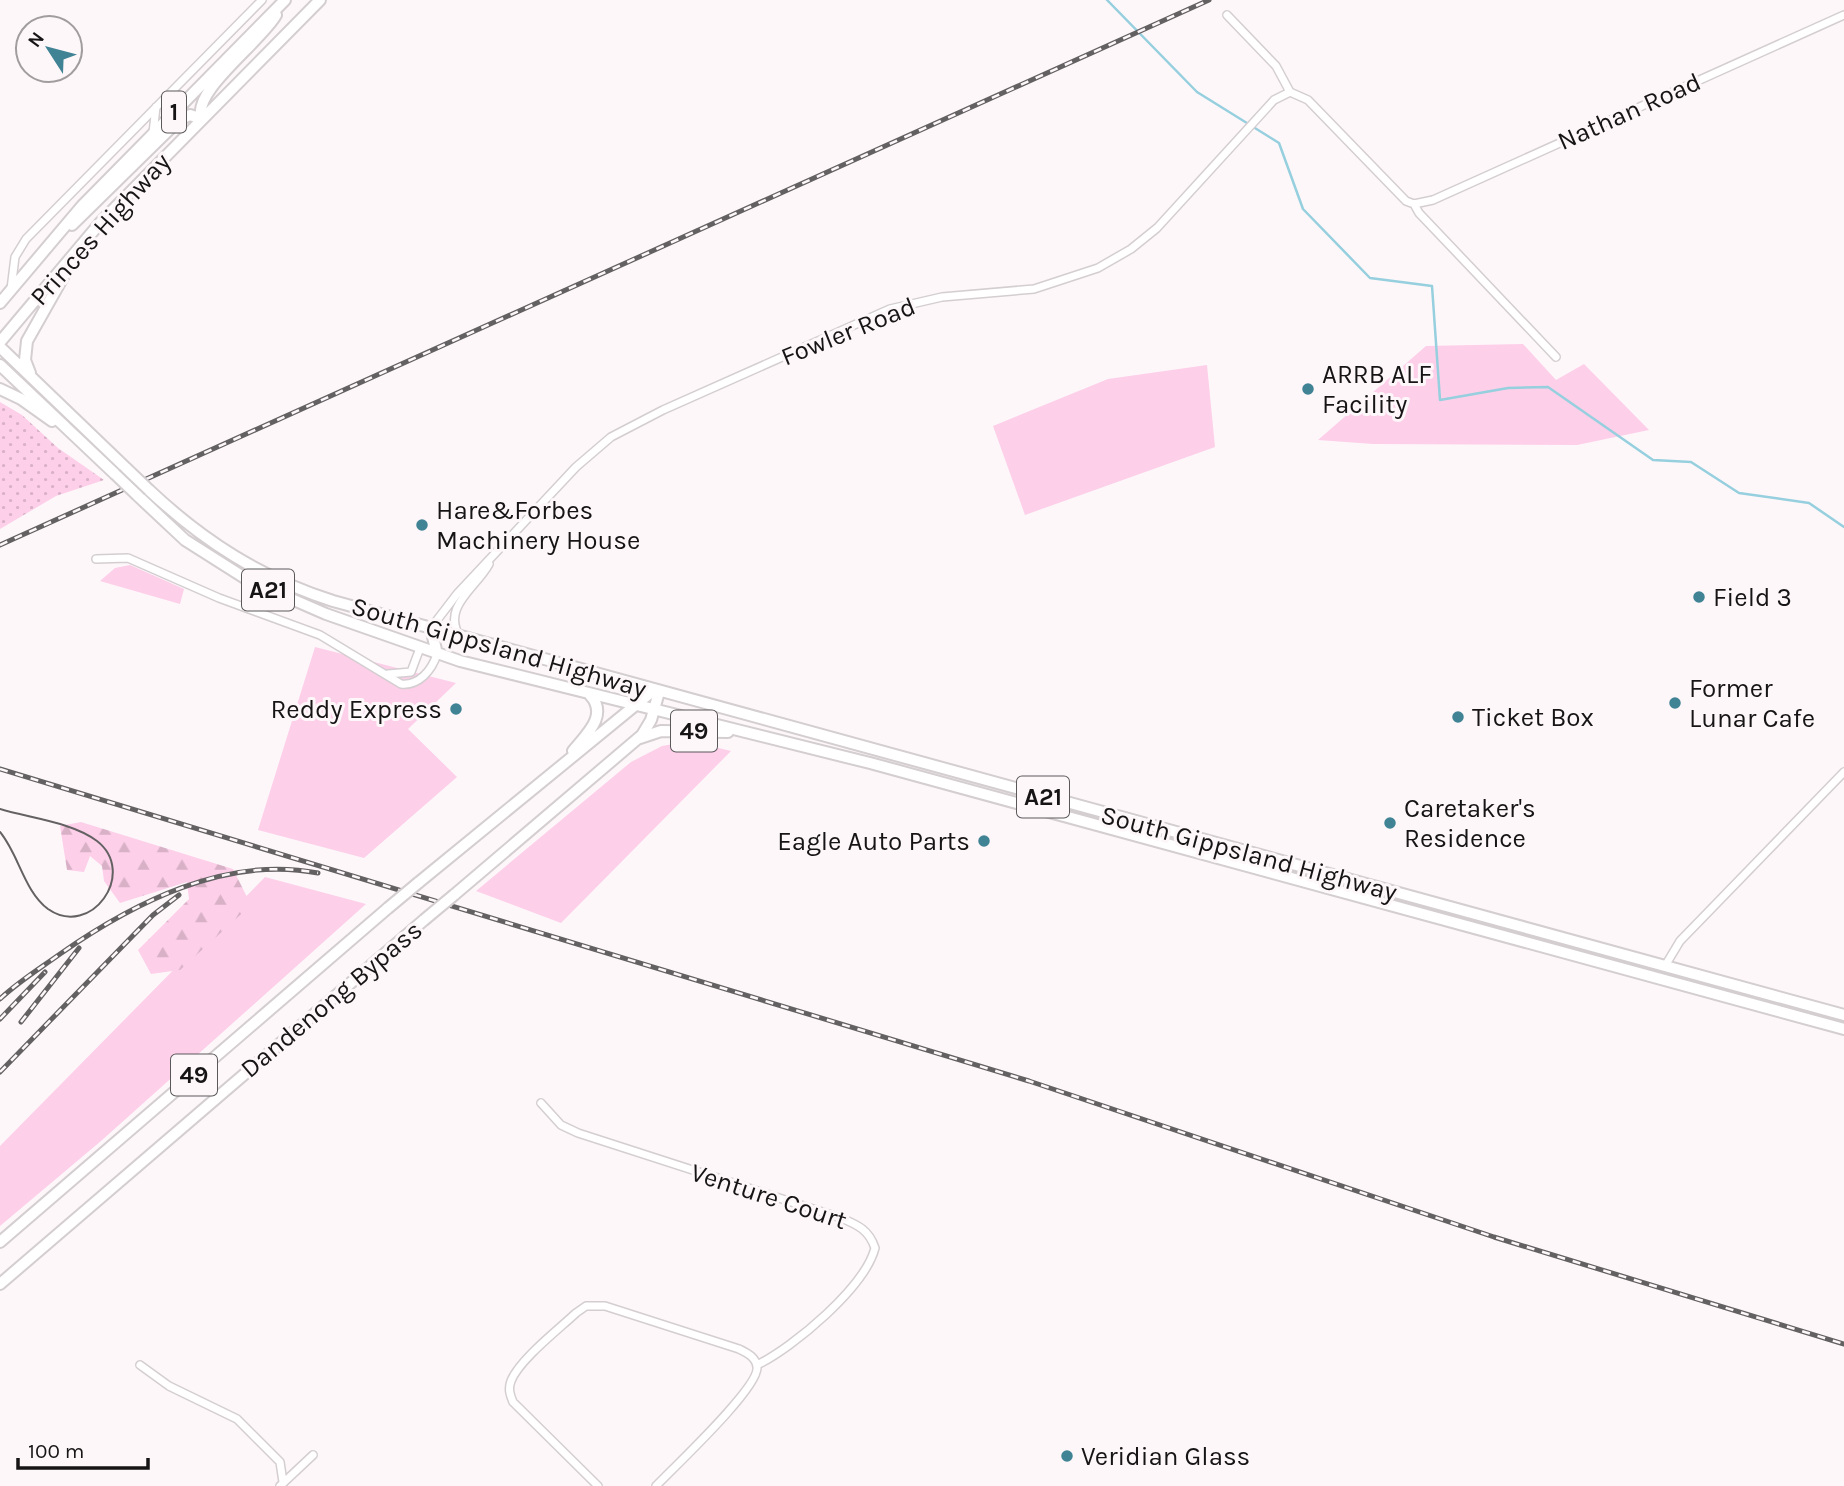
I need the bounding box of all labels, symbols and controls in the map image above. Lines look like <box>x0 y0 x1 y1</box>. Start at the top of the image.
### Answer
north arrow <box>14 14 84 84</box>
text: N <box>23 28 49 52</box>
street label: Nathan Road <box>1553 66 1706 157</box>
road number: 1 <box>162 92 186 132</box>
street label: Princes Highway <box>24 147 177 312</box>
street label: Fowler Road <box>777 290 920 372</box>
place label: ARRB ALF Facility <box>1322 359 1432 420</box>
marker: ARRB ALF Facility <box>1300 381 1316 397</box>
place label: Hare&Forbes Machinery House <box>436 495 640 556</box>
marker: Hare&Forbes Machinery House <box>414 517 430 533</box>
road number: A21 <box>242 570 294 610</box>
place label: Field 3 <box>1713 582 1792 613</box>
marker: Field 3 <box>1691 589 1707 605</box>
street label: South Gippsland Highway <box>348 590 650 704</box>
place label: Former Lunar Cafe <box>1689 673 1815 734</box>
place label: Reddy Express <box>270 694 442 725</box>
marker: Former Lunar Cafe <box>1667 695 1683 711</box>
marker: Reddy Express <box>448 701 464 717</box>
place label: Ticket Box <box>1472 702 1594 733</box>
marker: Ticket Box <box>1450 709 1466 725</box>
road number: 49 <box>671 710 717 752</box>
road number: A21 <box>1017 776 1069 818</box>
place label: Caretaker's Residence <box>1404 793 1536 854</box>
street label: South Gippsland Highway <box>1097 799 1400 908</box>
marker: Caretaker's Residence <box>1382 815 1398 831</box>
place label: Eagle Auto Parts <box>777 826 970 857</box>
marker: Eagle Auto Parts <box>976 833 992 849</box>
street label: Dandenong Bypass <box>234 914 428 1084</box>
road number: 49 <box>171 1055 217 1096</box>
street label: Venture Court <box>687 1157 851 1236</box>
scale bar <box>18 1426 147 1470</box>
text: 100 m <box>28 1439 85 1463</box>
place label: Veridian Glass <box>1081 1441 1250 1472</box>
marker: Veridian Glass <box>1059 1448 1075 1464</box>

